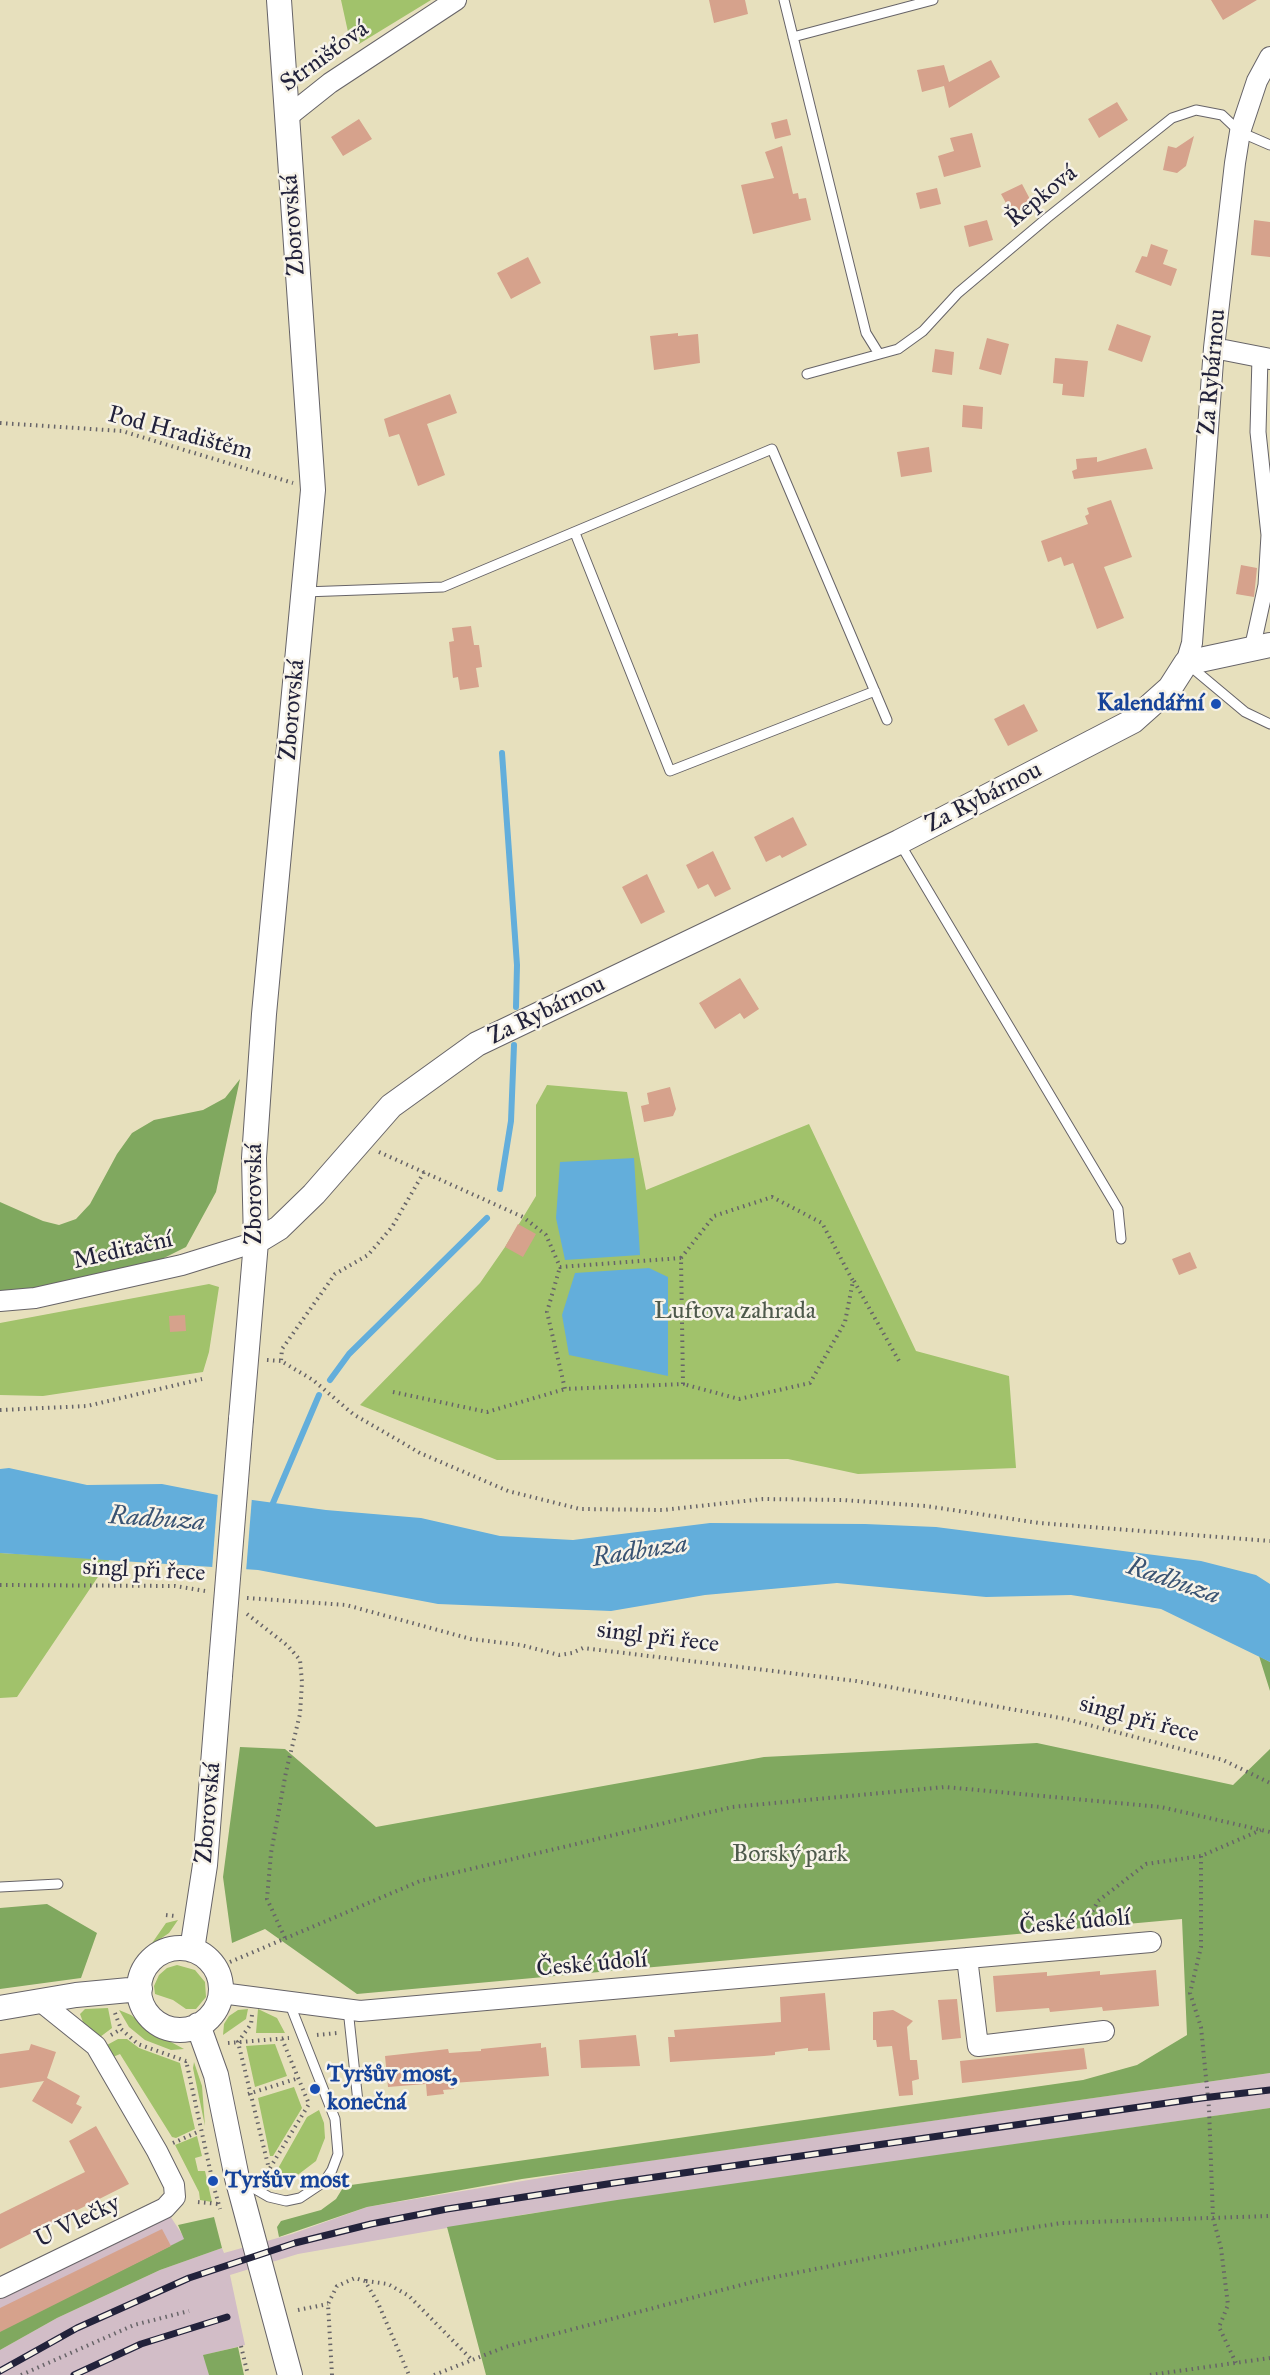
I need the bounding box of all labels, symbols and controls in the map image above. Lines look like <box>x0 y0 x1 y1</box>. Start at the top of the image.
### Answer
street label: Strnišťová <box>275 15 375 99</box>
street label: Řepková <box>1001 160 1083 234</box>
street label: Zborovská <box>276 173 312 277</box>
street label: Za Rybárnou <box>1193 308 1233 436</box>
street label: Pod Hradištěm <box>104 401 256 467</box>
street label: Zborovská <box>274 658 312 762</box>
place label: Kalendářní <box>1097 690 1204 718</box>
marker: Kalendářní <box>1209 697 1223 711</box>
street label: Za Rybárnou <box>921 756 1047 840</box>
street label: Za Rybárnou <box>484 970 610 1052</box>
street label: Zborovská <box>241 1143 269 1245</box>
street label: Meditační <box>70 1226 176 1276</box>
park label: Luftova zahrada <box>654 1298 816 1326</box>
water label: Radbuza <box>108 1501 206 1539</box>
water label: Radbuza <box>590 1529 690 1575</box>
water label: Radbuza <box>1122 1552 1224 1612</box>
street label: singl při řece <box>82 1553 206 1589</box>
street label: singl při řece <box>595 1616 721 1660</box>
street label: singl při řece <box>1076 1690 1202 1750</box>
street label: Zborovská <box>190 1761 228 1865</box>
park label: Borský park <box>732 1841 848 1869</box>
street label: České údolí <box>1018 1904 1132 1942</box>
street label: České údolí <box>535 1946 649 1984</box>
place label: Tyršův most, konečná <box>327 2061 458 2117</box>
marker: Tyršův most, konečná <box>308 2082 322 2096</box>
place label: Tyršův most <box>225 2167 350 2195</box>
marker: Tyršův most <box>206 2174 220 2188</box>
street label: U Vlečky <box>31 2189 125 2255</box>

